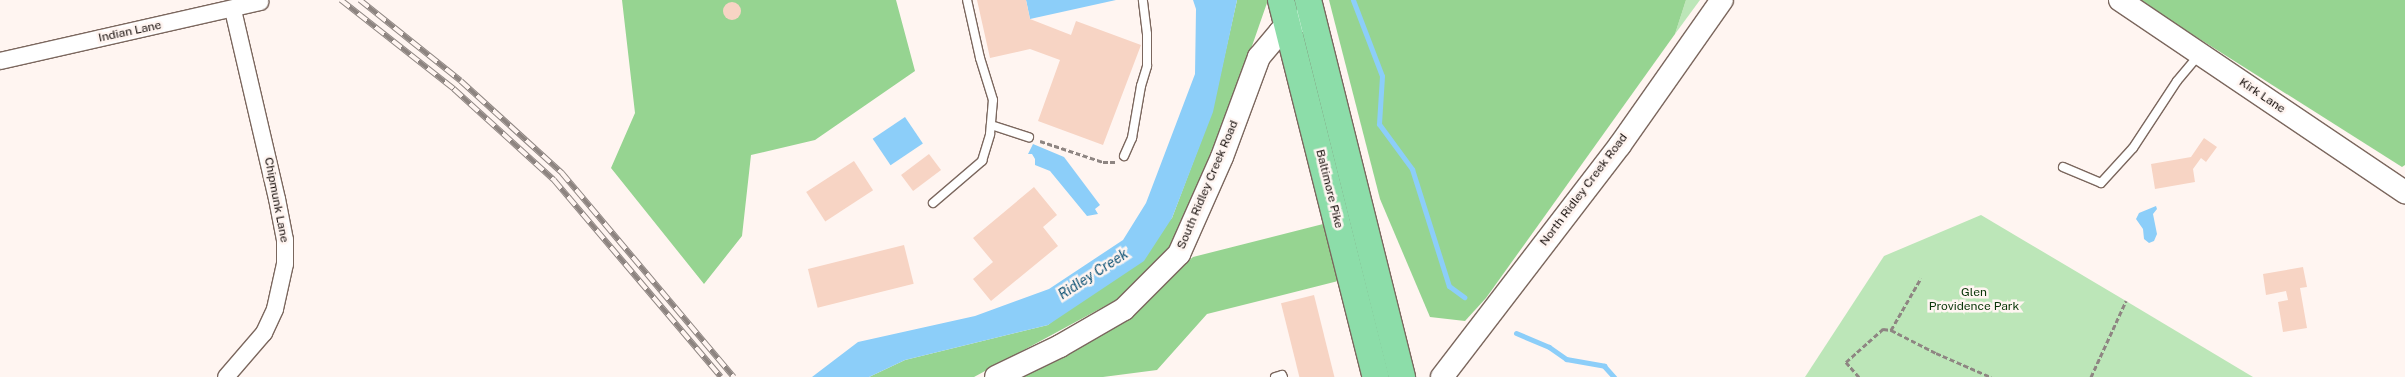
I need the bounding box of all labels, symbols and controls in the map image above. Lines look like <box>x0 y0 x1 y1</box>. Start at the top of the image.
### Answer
street label: Indian Lane <box>97 18 163 46</box>
street label: Kirk Lane <box>2236 75 2288 117</box>
street label: South Ridley Creek Road <box>1174 118 1242 252</box>
street label: North Ridley Creek Road <box>1537 131 1631 249</box>
street label: Baltimore Pike <box>1312 148 1346 230</box>
street label: Chipmunk Lane <box>261 156 291 244</box>
water label: Ridley Creek <box>1055 245 1131 303</box>
park label: Glen Providence Park <box>1929 286 2019 314</box>

